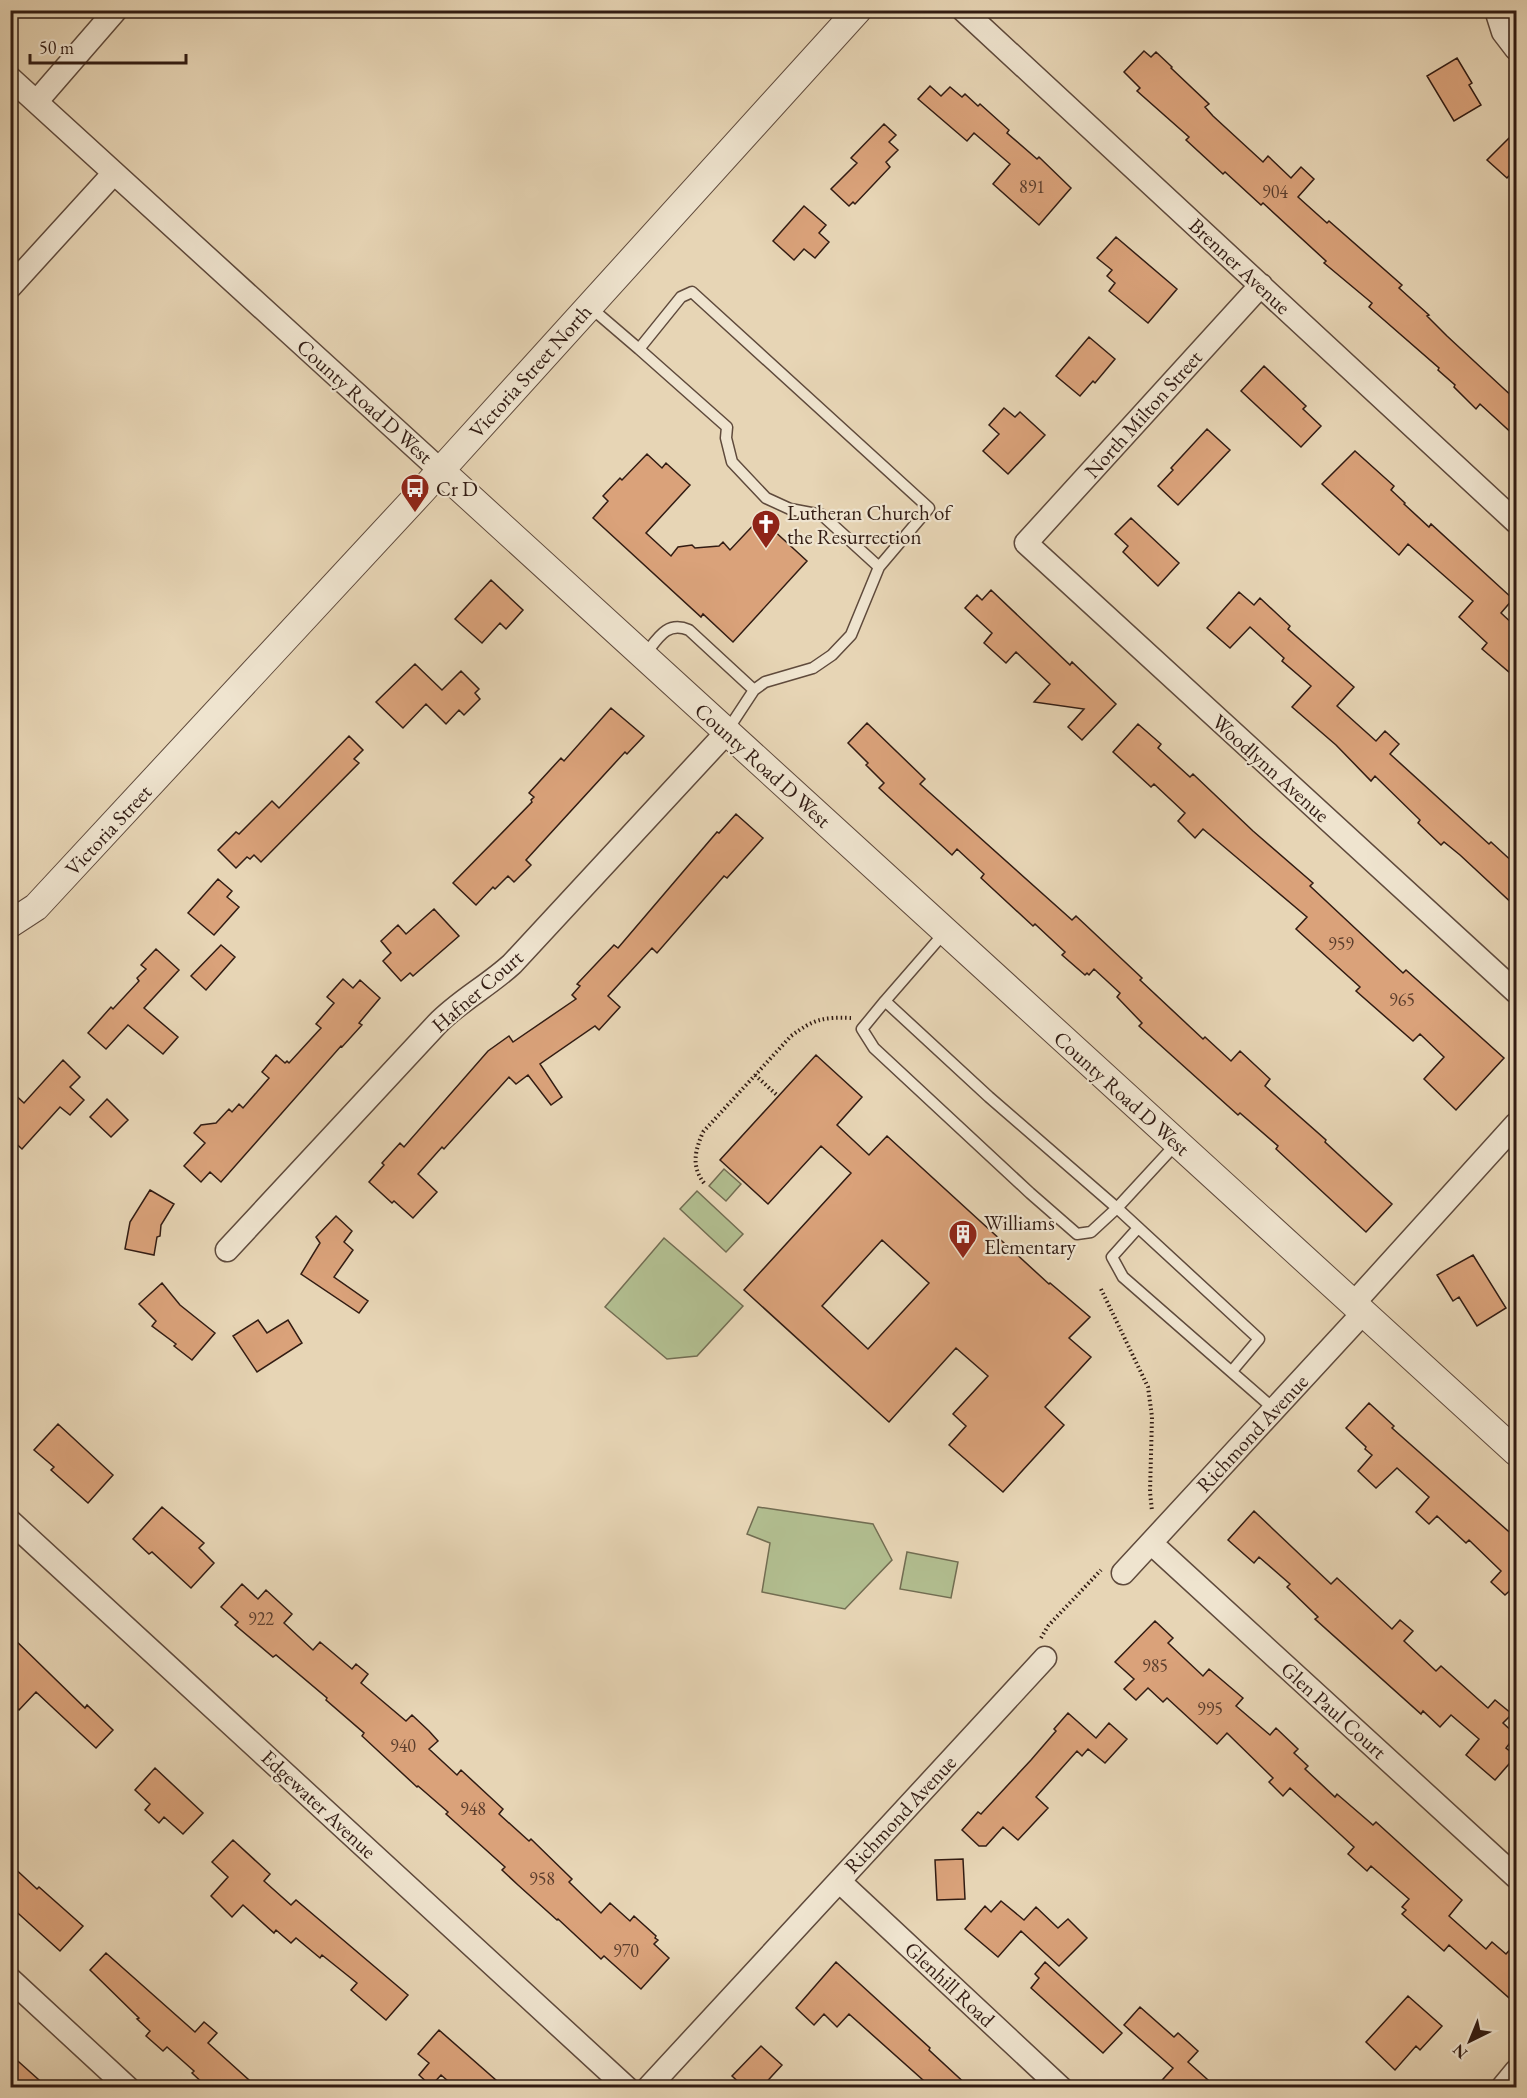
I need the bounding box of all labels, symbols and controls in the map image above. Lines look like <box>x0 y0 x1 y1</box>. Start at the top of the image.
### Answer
scale bar <box>30 27 186 65</box>
text: 50 m <box>39 36 74 59</box>
house number: 891 <box>1019 175 1045 198</box>
house number: 904 <box>1262 180 1288 203</box>
street label: Brenner Avenue <box>1183 212 1297 320</box>
street label: Victoria Street North <box>463 298 597 444</box>
street label: County Road D West <box>291 333 439 470</box>
street label: North Milton Street <box>1078 344 1208 484</box>
bus stop icon: Cr D <box>399 472 431 514</box>
place label: Cr D <box>436 475 478 502</box>
place label: Lutheran Church of the Resurrection <box>787 499 953 550</box>
church icon: Lutheran Church of the Resurrection <box>750 508 782 550</box>
street label: County Road D West <box>689 697 837 834</box>
street label: Woodlynn Avenue <box>1206 708 1336 828</box>
street label: Victoria Street <box>59 778 157 881</box>
house number: 959 <box>1328 932 1354 955</box>
street label: Hafner Court <box>426 944 529 1038</box>
house number: 965 <box>1389 988 1415 1011</box>
street label: County Road D West <box>1048 1025 1196 1162</box>
place label: Williams Elementary <box>984 1209 1077 1260</box>
building icon: Williams Elementary <box>947 1218 979 1260</box>
street label: Richmond Avenue <box>1190 1368 1314 1498</box>
house number: 922 <box>248 1607 274 1630</box>
house number: 985 <box>1142 1654 1168 1677</box>
street label: Glen Paul Court <box>1276 1655 1393 1765</box>
house number: 995 <box>1197 1697 1223 1720</box>
house number: 940 <box>390 1734 416 1757</box>
street label: Edgewater Avenue <box>256 1744 382 1864</box>
street label: Richmond Avenue <box>838 1749 962 1879</box>
house number: 948 <box>460 1797 486 1820</box>
house number: 958 <box>529 1867 555 1890</box>
street label: Glenhill Road <box>899 1935 1001 2033</box>
house number: 970 <box>613 1939 639 1962</box>
north arrow <box>1440 2011 1500 2071</box>
text: N <box>1448 2039 1472 2064</box>

